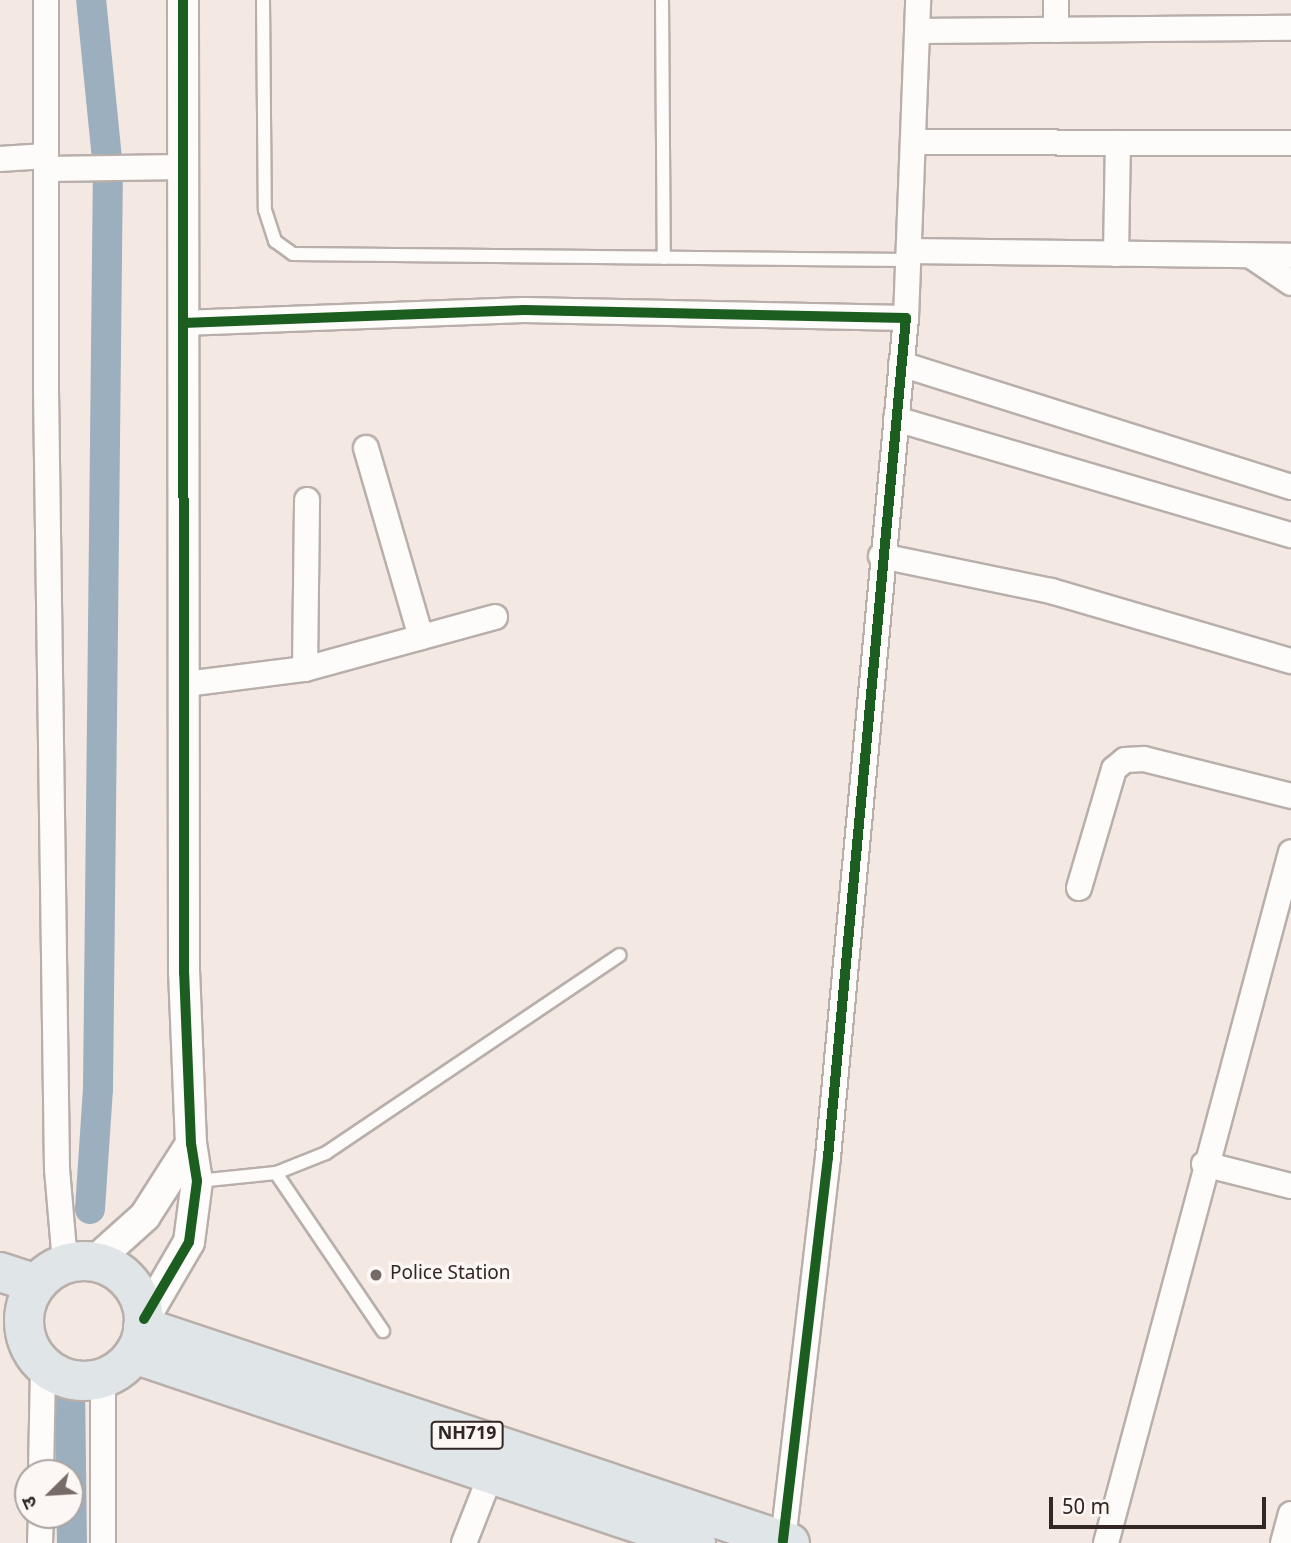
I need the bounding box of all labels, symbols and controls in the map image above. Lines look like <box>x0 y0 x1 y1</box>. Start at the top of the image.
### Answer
place label: Police Station <box>390 1264 511 1286</box>
marker: Police Station <box>368 1267 384 1283</box>
road number: NH719 <box>430 1420 504 1450</box>
north arrow <box>14 1459 84 1529</box>
scale bar <box>1053 1484 1270 1528</box>
text: उ <box>18 1492 45 1512</box>
text: 50 m <box>1062 1495 1110 1523</box>

